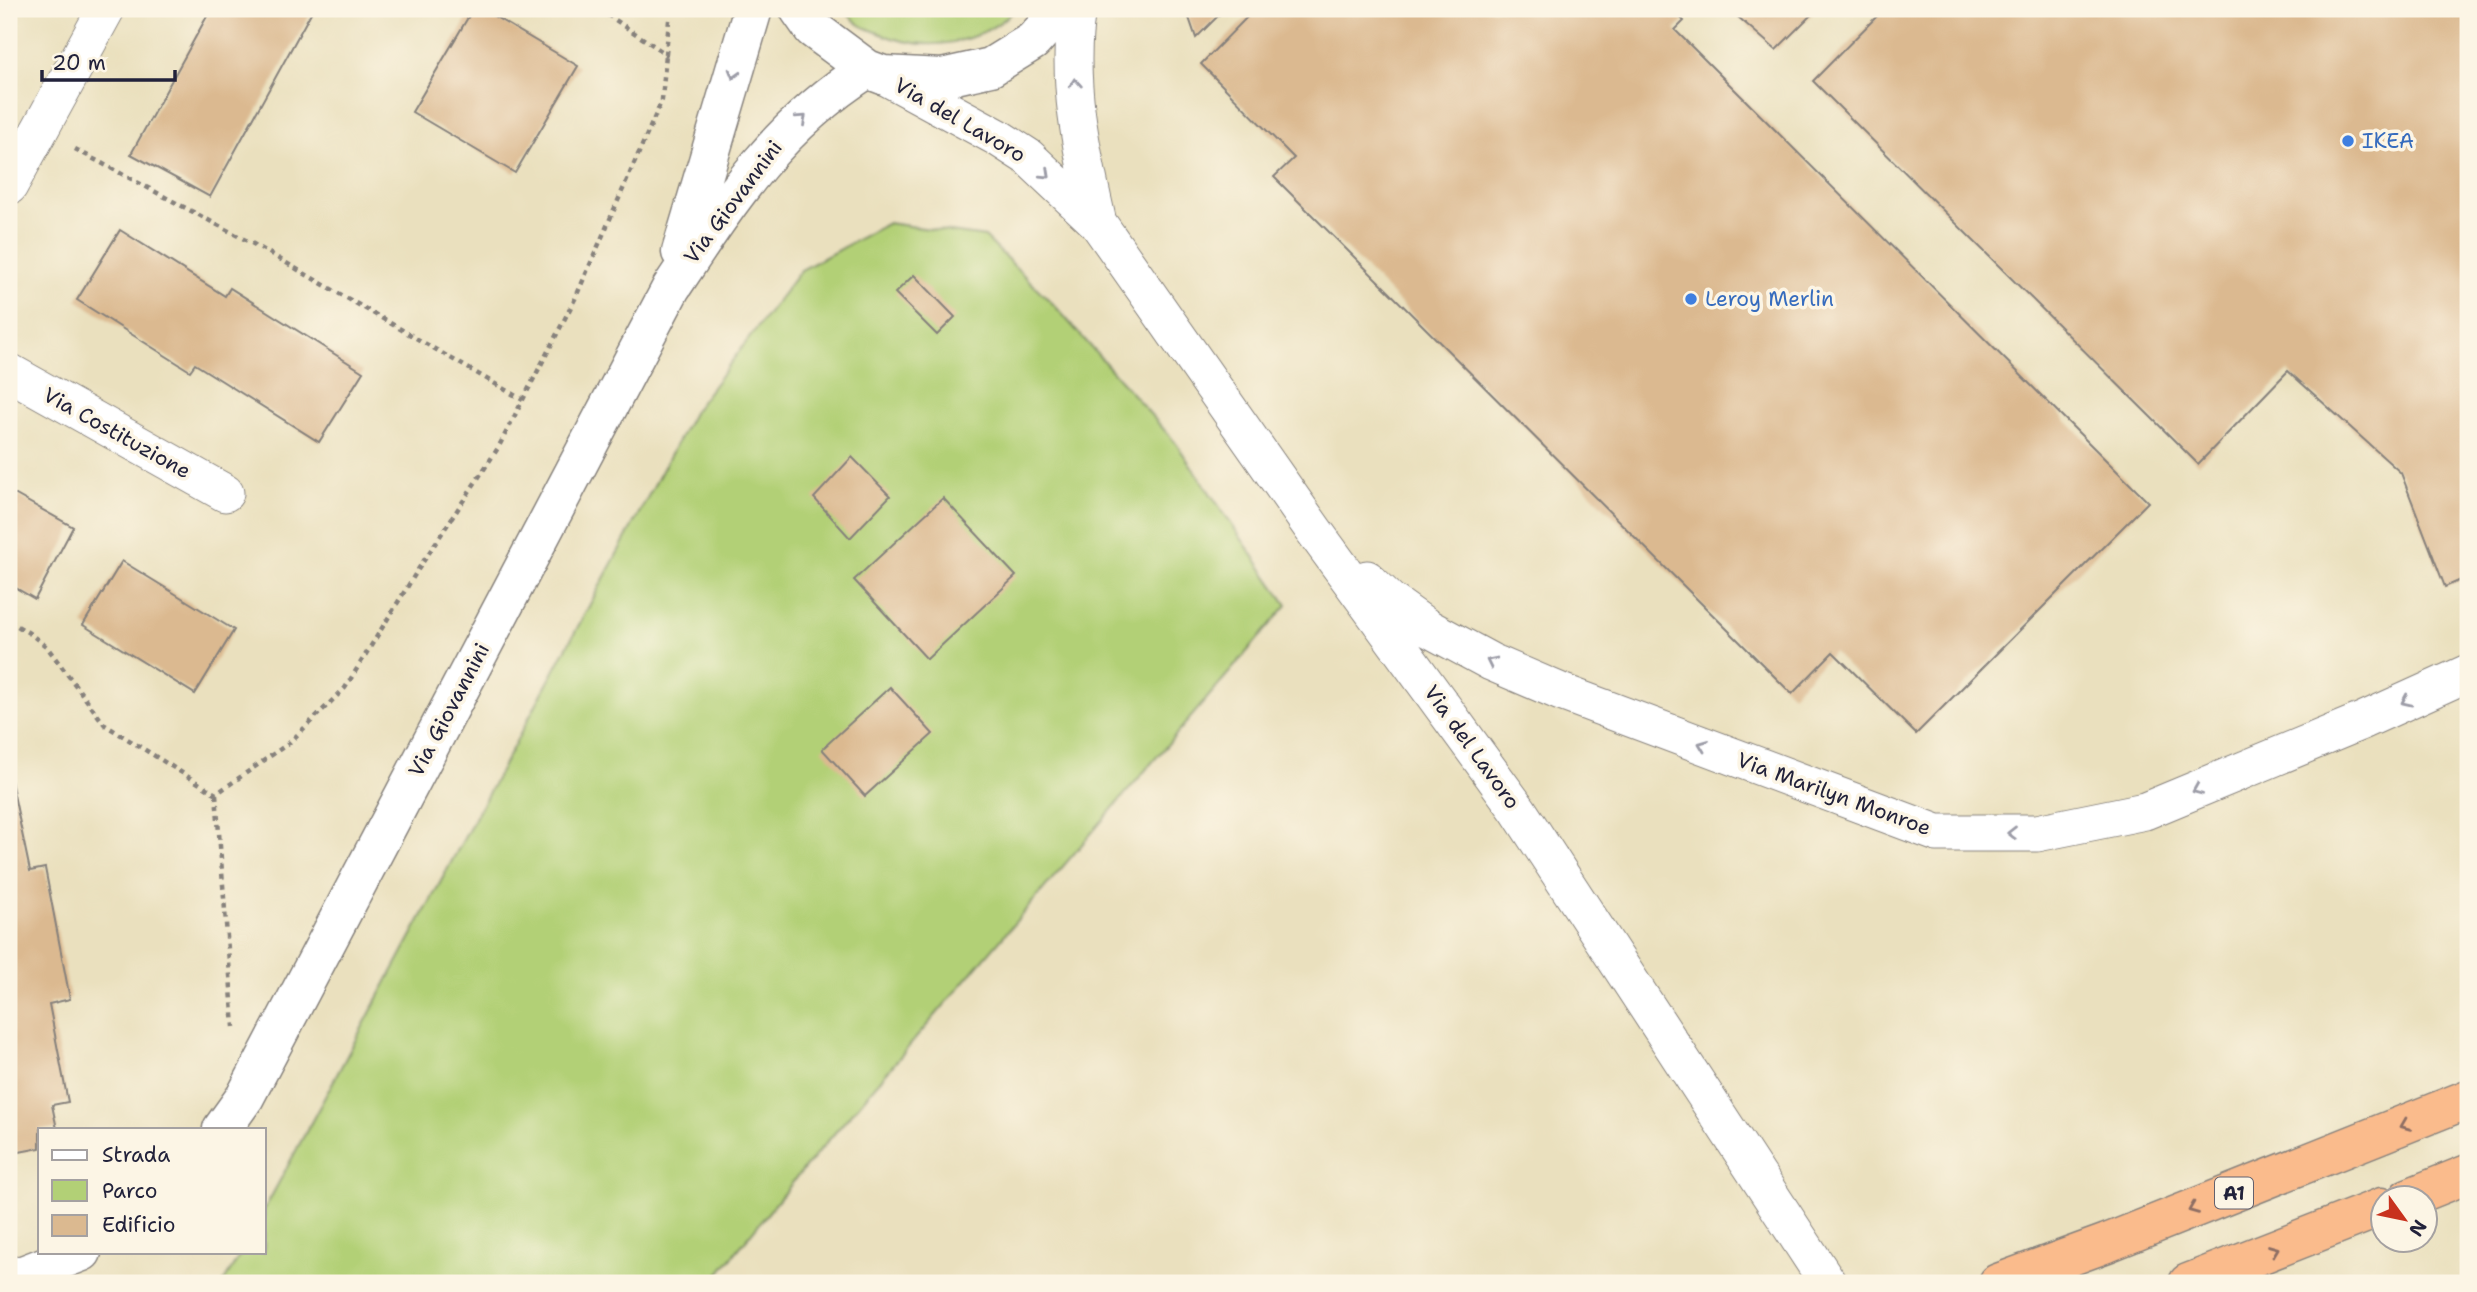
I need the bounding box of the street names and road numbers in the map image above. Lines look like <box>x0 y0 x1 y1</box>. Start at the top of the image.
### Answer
street label: Via del Lavoro <box>889 71 1031 169</box>
street label: Via Giovannini <box>677 135 789 269</box>
street label: Via Costituzione <box>38 381 196 485</box>
street label: Via Giovannini <box>402 638 496 782</box>
street label: Via del Lavoro <box>1417 679 1527 815</box>
street label: Via Marilyn Monroe <box>1733 746 1935 842</box>
road number: A1 <box>2215 1177 2253 1208</box>

